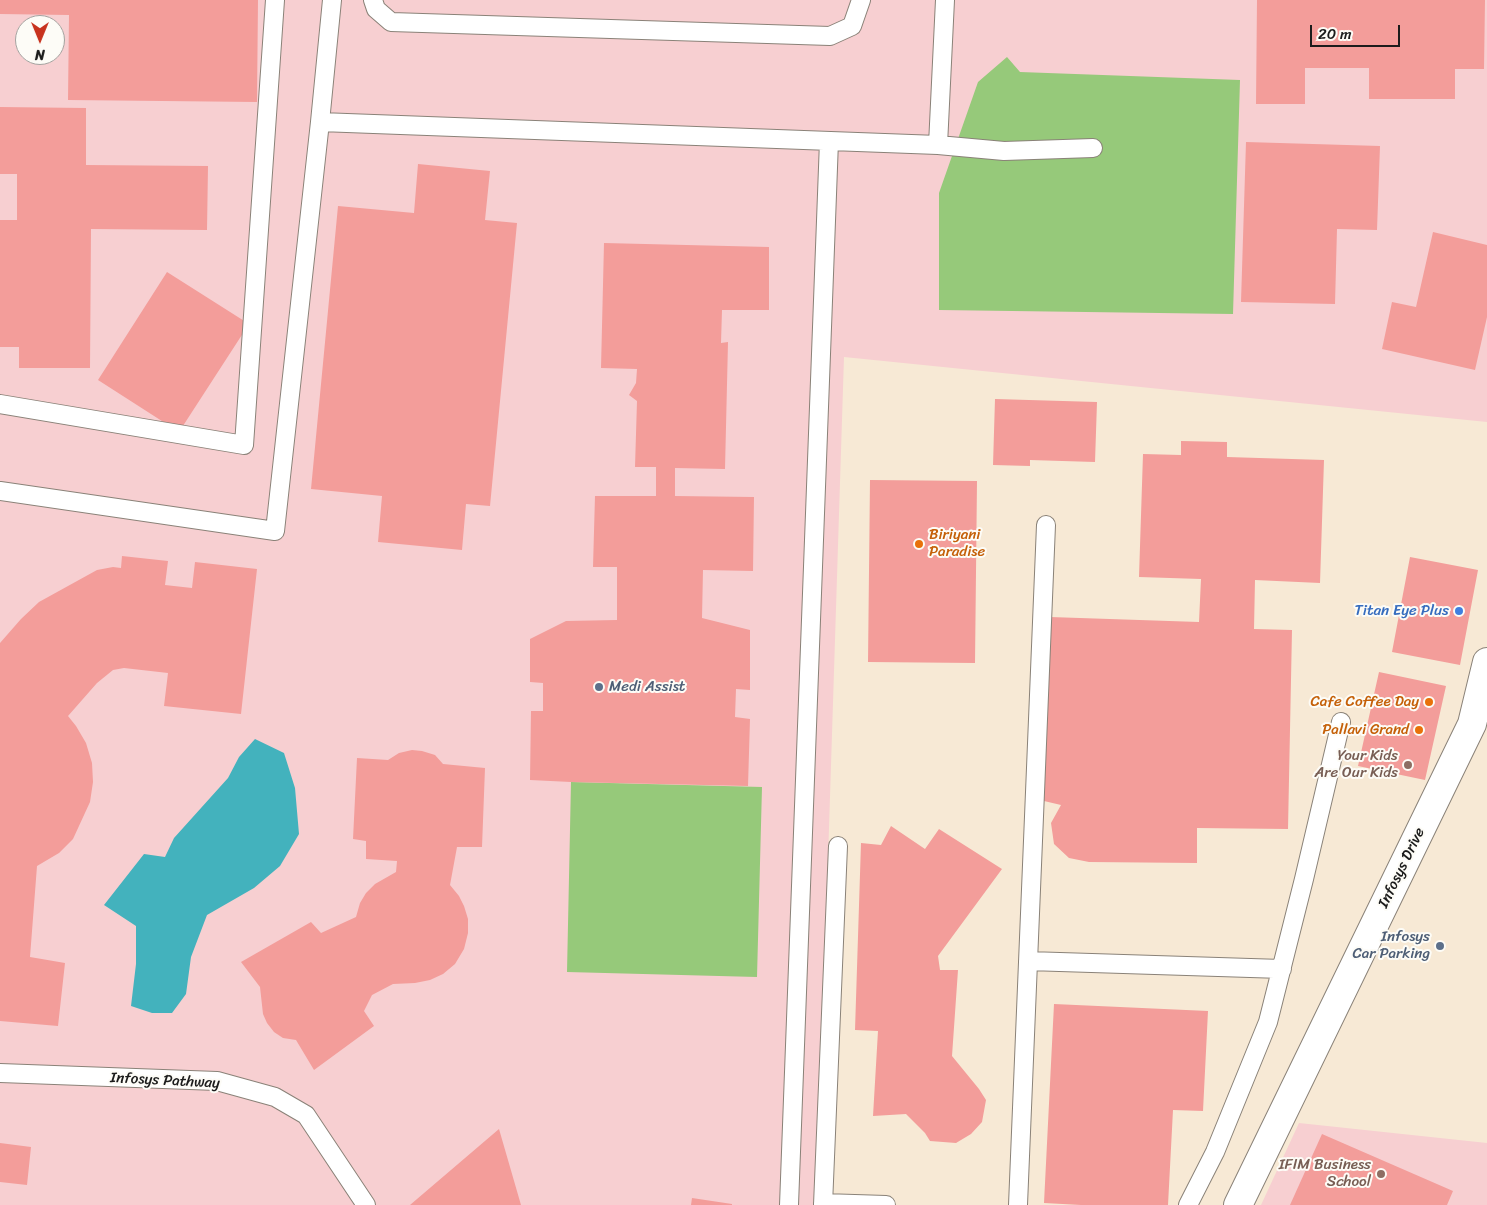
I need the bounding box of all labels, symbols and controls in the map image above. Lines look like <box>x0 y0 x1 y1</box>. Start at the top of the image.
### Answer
north arrow <box>15 15 65 65</box>
scale bar <box>1312 15 1402 47</box>
text: 20 m <box>1318 21 1352 47</box>
text: N <box>35 42 45 67</box>
place label: Biriyani Paradise <box>929 526 985 561</box>
marker: Biriyani Paradise <box>913 538 925 550</box>
place label: Titan Eye Plus <box>1354 602 1449 620</box>
marker: Titan Eye Plus <box>1453 605 1465 617</box>
place label: Medi Assist <box>609 678 685 696</box>
marker: Medi Assist <box>593 681 605 693</box>
place label: Cafe Coffee Day <box>1310 693 1419 711</box>
marker: Cafe Coffee Day <box>1423 696 1435 708</box>
place label: Pallavi Grand <box>1322 721 1409 739</box>
marker: Pallavi Grand <box>1413 724 1425 736</box>
place label: Your Kids Are Our Kids <box>1315 747 1398 782</box>
marker: Your Kids Are Our Kids <box>1402 759 1414 771</box>
street label: Infosys Drive <box>1375 825 1429 911</box>
place label: Infosys Car Parking <box>1352 928 1430 963</box>
marker: Infosys Car Parking <box>1434 940 1446 952</box>
street label: Infosys Pathway <box>110 1069 220 1093</box>
place label: IFIM Business School <box>1279 1156 1371 1191</box>
marker: IFIM Business School <box>1375 1168 1387 1180</box>

